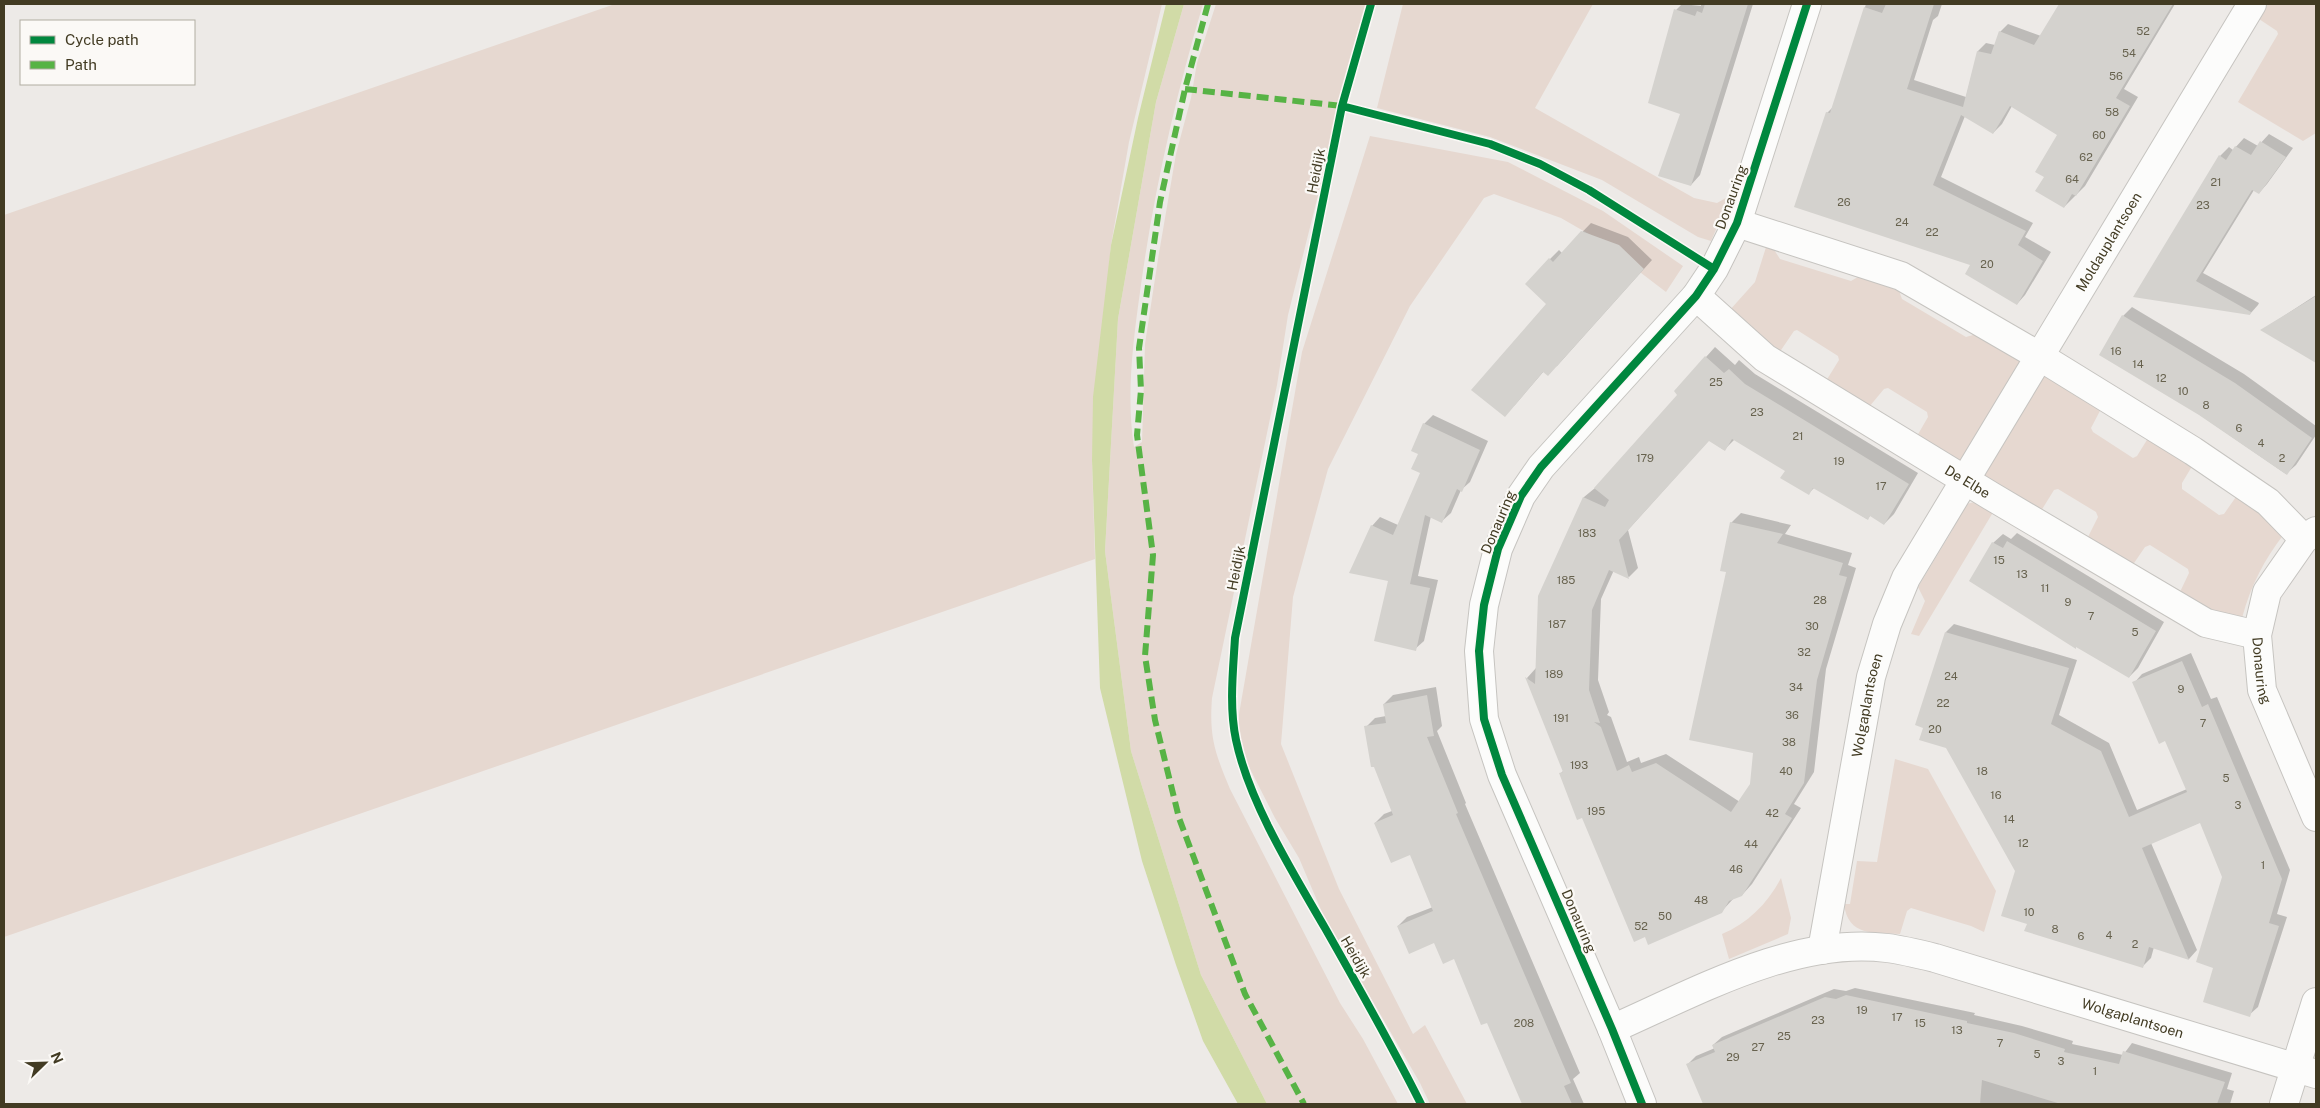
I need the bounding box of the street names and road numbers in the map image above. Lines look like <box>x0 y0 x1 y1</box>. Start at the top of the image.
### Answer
street label: Heidijk <box>1304 147 1328 195</box>
street label: Donauring <box>1712 162 1750 231</box>
street label: Moldauplantsoen <box>2073 189 2145 294</box>
street label: De Elbe <box>1942 462 1993 502</box>
street label: Donauring <box>1477 488 1519 556</box>
street label: Heidijk <box>1224 544 1248 592</box>
street label: Donauring <box>2249 636 2275 707</box>
street label: Wolgaplantsoen <box>1849 651 1886 758</box>
street label: Donauring <box>1558 887 1600 955</box>
street label: Heidijk <box>1338 933 1374 981</box>
street label: Wolgaplantsoen <box>2080 995 2186 1041</box>

